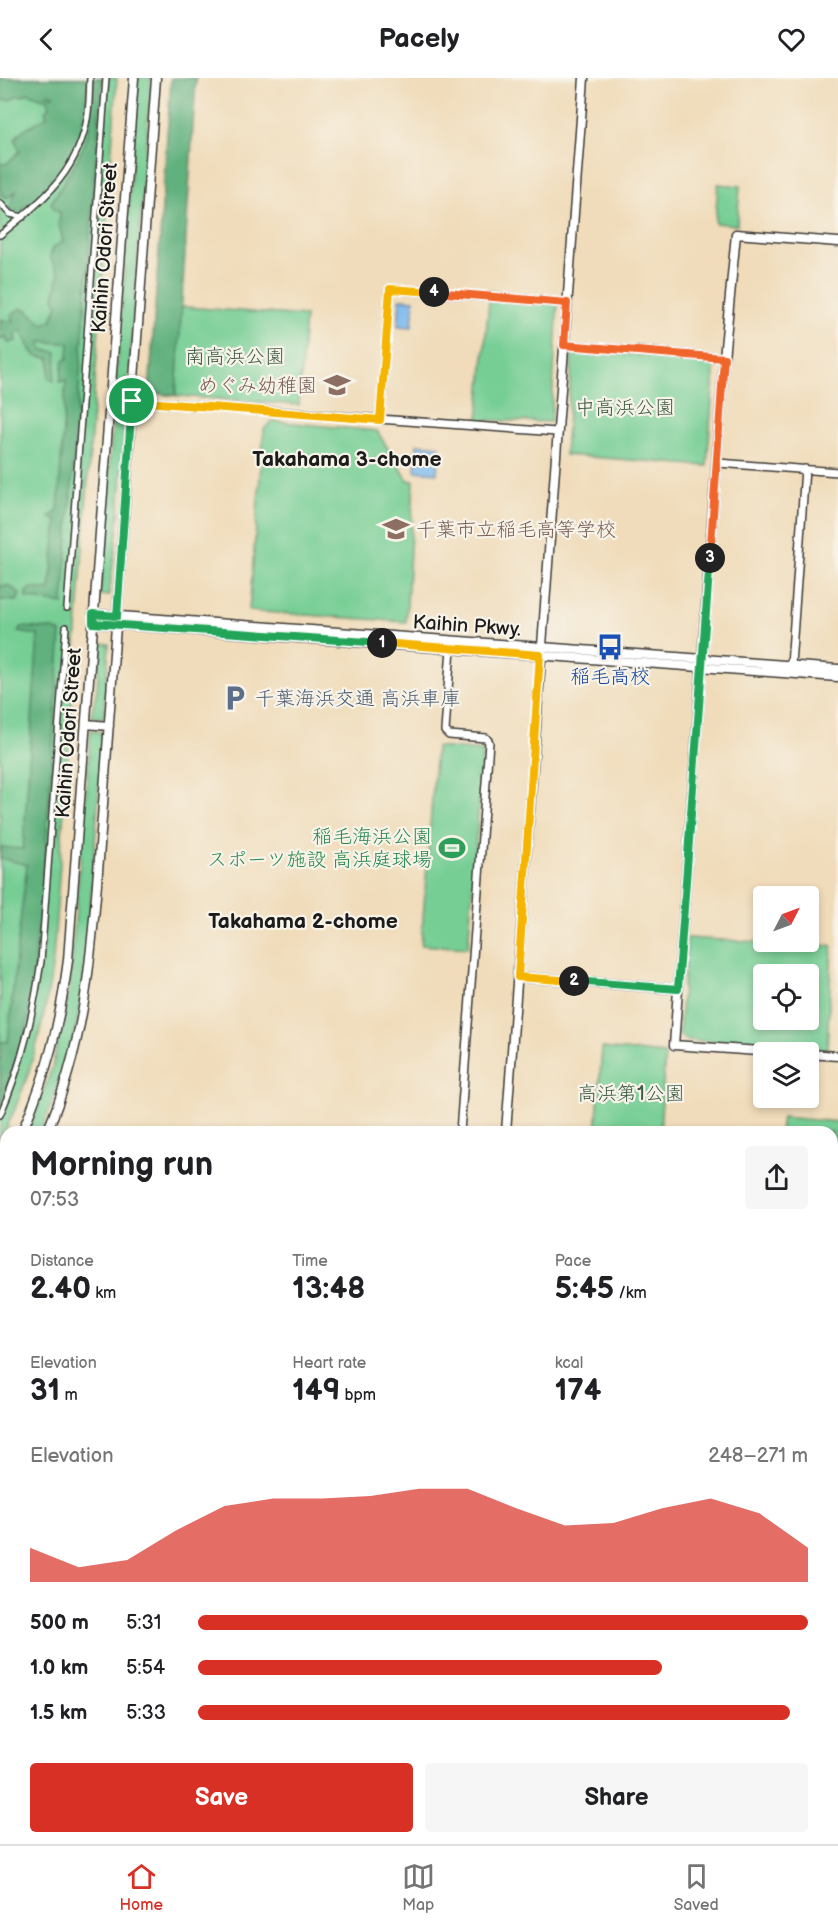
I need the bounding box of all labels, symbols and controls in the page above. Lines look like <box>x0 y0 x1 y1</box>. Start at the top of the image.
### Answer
icon: back <box>30 23 63 56</box>
text: Pacely <box>379 23 459 55</box>
icon: heart <box>775 23 808 56</box>
street label: Kaihin Odori Street <box>87 162 123 334</box>
pin: 4 <box>419 277 449 307</box>
text: 4 <box>429 282 439 301</box>
park label: 南高浜公園 <box>185 345 285 369</box>
school or university icon: めぐみ幼稚園 <box>322 370 352 400</box>
place label: めぐみ幼稚園 <box>198 374 317 398</box>
pin <box>106 375 157 426</box>
icon: arrive <box>115 384 148 417</box>
park label: 中高浜公園 <box>575 396 675 420</box>
district label: Takahama 3-chome <box>252 447 442 472</box>
school or university icon: 千葉市立稲毛高等学校 <box>381 514 411 544</box>
place label: 千葉市立稲毛高等学校 <box>416 518 616 542</box>
pin: 3 <box>695 543 725 573</box>
text: 3 <box>705 548 715 567</box>
street label: Kaihin Pkwy. <box>412 610 522 642</box>
pin: 1 <box>367 628 397 658</box>
bus stop icon: 稲毛高校 <box>595 632 625 662</box>
text: 1 <box>379 633 385 652</box>
street label: Kaihin Odori Street <box>51 647 87 819</box>
place label: 稲毛高校 <box>570 665 650 689</box>
parking icon: 千葉海浜交通 高浜車庫 <box>220 683 250 713</box>
place label: 千葉海浜交通 高浜車庫 <box>255 687 460 711</box>
place label: 稲毛海浜公園 スポーツ施設 高浜庭球場 <box>207 825 432 872</box>
sports icon: 稲毛海浜公園 スポーツ施設 高浜庭球場 <box>437 833 467 863</box>
north arrow <box>753 886 819 952</box>
map controls <box>753 886 819 1108</box>
district label: Takahama 2-chome <box>208 909 398 934</box>
button: locate <box>753 964 819 1030</box>
pin: 2 <box>559 966 589 996</box>
text: 2 <box>569 971 579 990</box>
button: layers <box>753 1042 819 1108</box>
park label: 高浜第1公園 <box>577 1082 685 1106</box>
text: Morning run <box>30 1145 213 1185</box>
button: share <box>745 1146 808 1209</box>
text: 07:53 <box>30 1188 79 1212</box>
text: Distance <box>30 1252 94 1271</box>
text: Time <box>292 1252 328 1271</box>
text: Pace <box>555 1252 591 1271</box>
text: 2.40 <box>30 1271 91 1307</box>
text: 13:48 <box>292 1271 365 1307</box>
text: 5:45 <box>555 1271 614 1307</box>
text: km <box>91 1284 116 1303</box>
text: /km <box>614 1284 647 1303</box>
text: Elevation <box>30 1354 97 1373</box>
text: Heart rate <box>292 1354 366 1373</box>
text: kcal <box>555 1354 583 1373</box>
text: 31 <box>30 1373 60 1409</box>
text: 149 <box>292 1373 340 1409</box>
text: 174 <box>555 1373 602 1409</box>
text: m <box>60 1386 78 1405</box>
text: bpm <box>340 1386 376 1405</box>
text: Elevation <box>30 1444 113 1468</box>
text: 248–271 m <box>708 1444 808 1468</box>
text: 500 m <box>30 1611 89 1635</box>
text: 5:31 <box>126 1611 162 1635</box>
text: 1.0 km <box>30 1656 88 1680</box>
text: 5:54 <box>126 1656 165 1680</box>
text: 1.5 km <box>30 1701 87 1725</box>
text: 5:33 <box>126 1701 166 1725</box>
button: Save <box>30 1763 413 1832</box>
button: Share <box>425 1763 808 1832</box>
tab: Home <box>119 1860 163 1915</box>
tab: Map <box>402 1860 435 1915</box>
tab: Saved <box>674 1860 719 1915</box>

